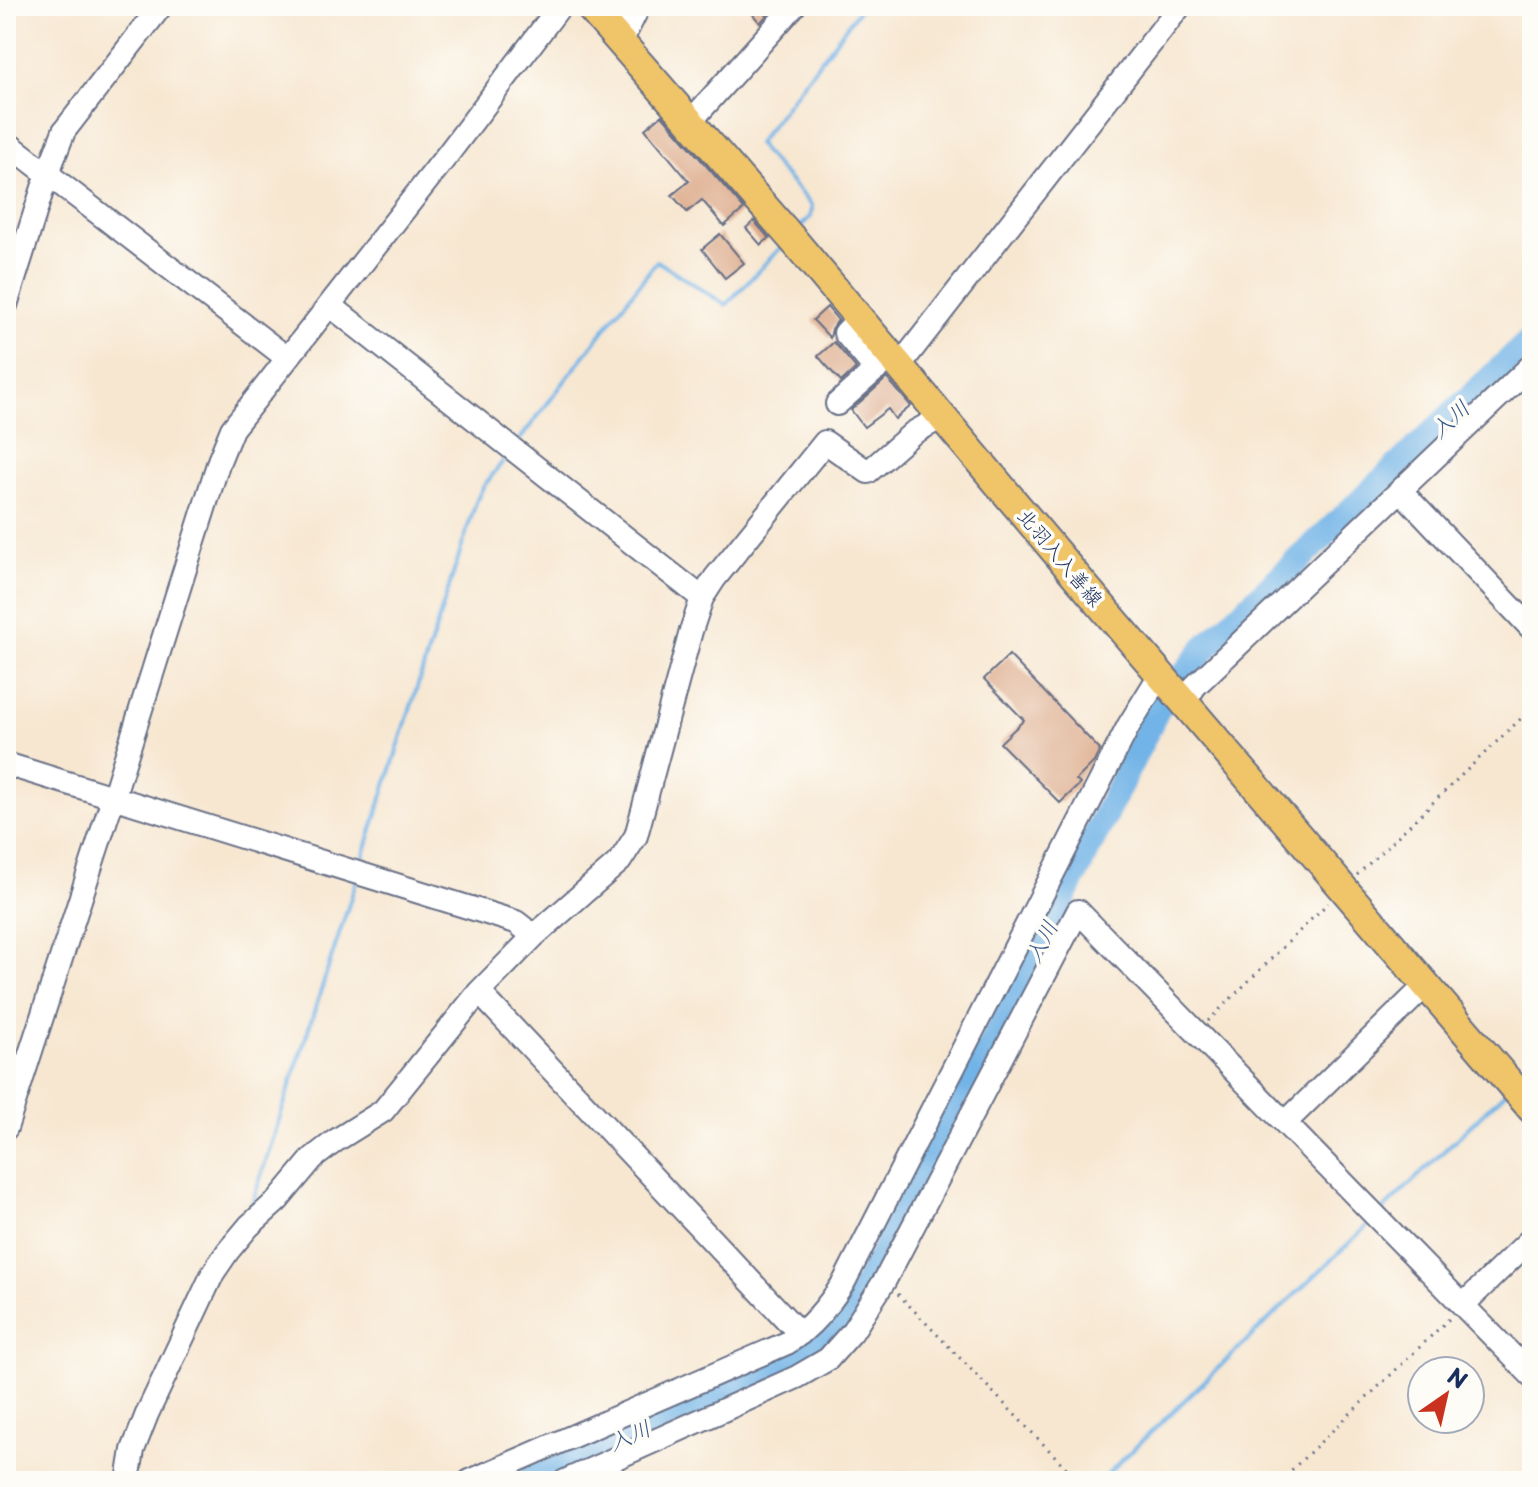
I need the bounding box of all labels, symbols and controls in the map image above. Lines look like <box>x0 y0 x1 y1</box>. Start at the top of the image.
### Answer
water label: 入川 <box>1422 391 1476 445</box>
street label: 北羽入入善線 <box>1011 501 1111 613</box>
water label: 入川 <box>1015 914 1065 968</box>
north arrow <box>1406 1355 1486 1435</box>
text: N <box>1442 1359 1474 1396</box>
water label: 入川 <box>602 1410 656 1458</box>

